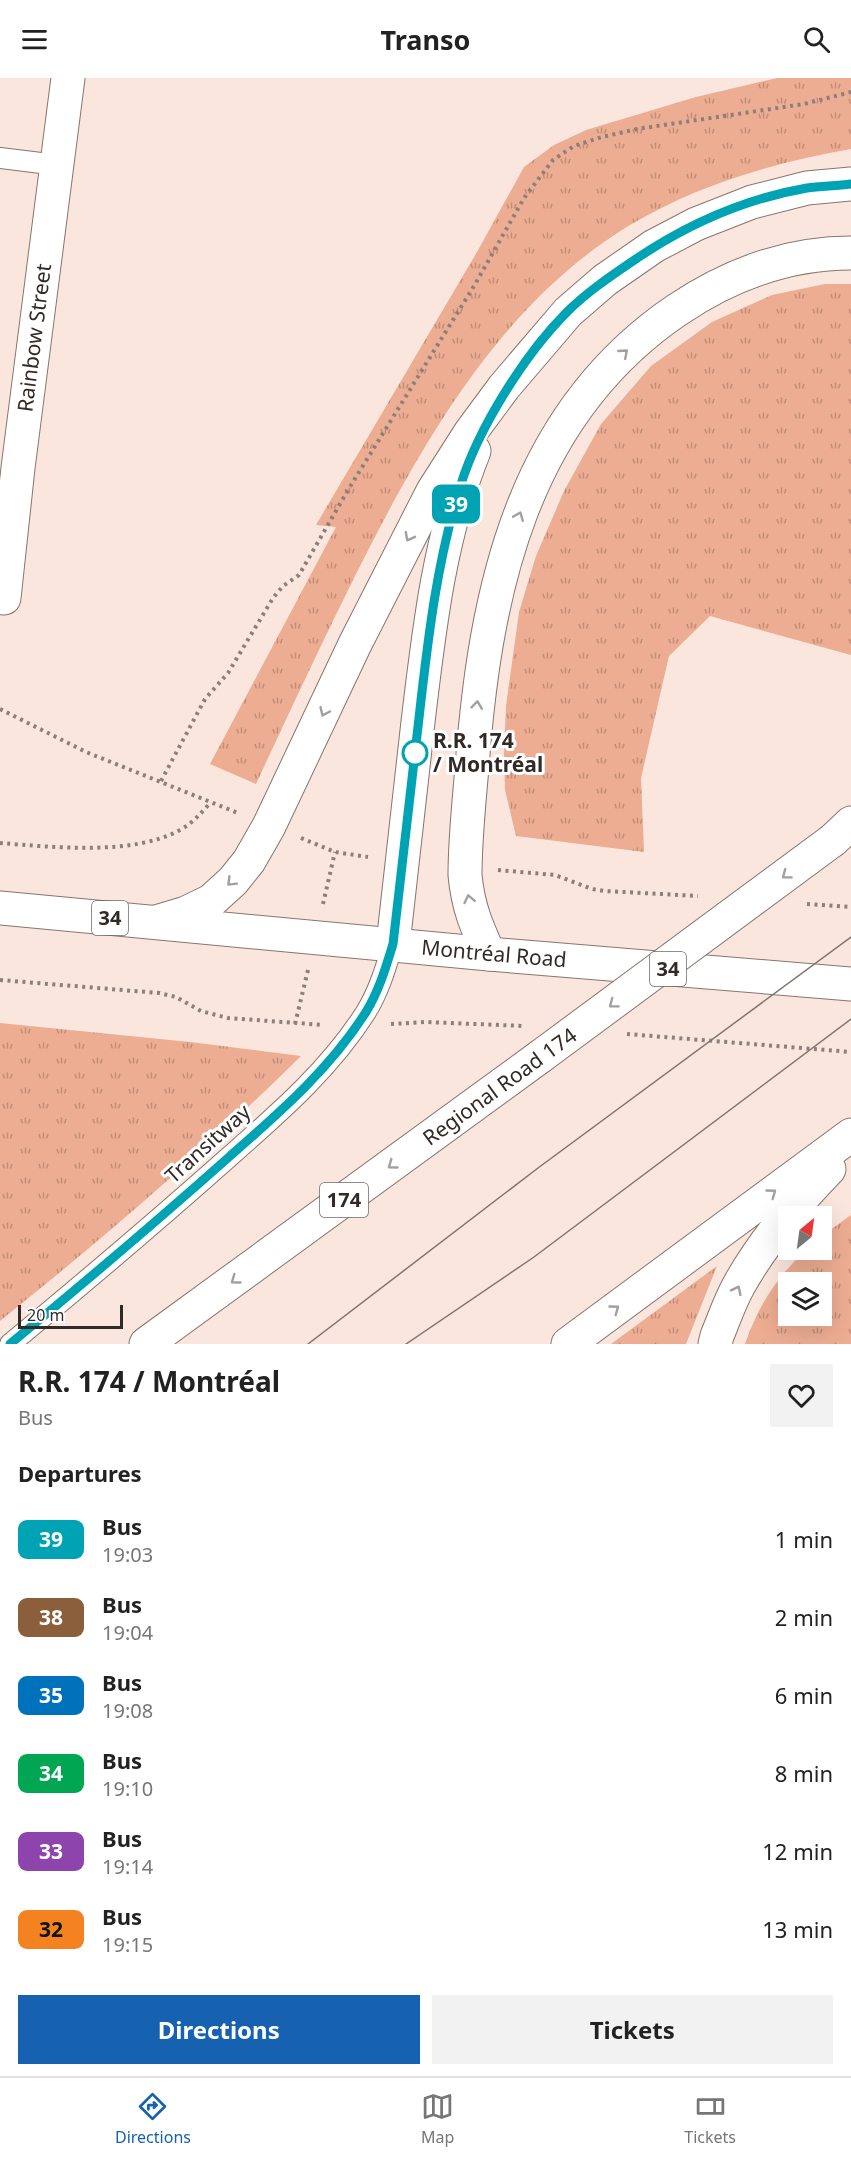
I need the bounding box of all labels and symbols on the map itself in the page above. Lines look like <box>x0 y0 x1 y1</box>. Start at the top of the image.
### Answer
street label: Rainbow Street <box>10 262 57 413</box>
one-way arrow <box>617 349 628 360</box>
line badge: 39 <box>429 484 483 524</box>
one-way arrow <box>512 511 524 522</box>
one-way arrow <box>405 530 416 541</box>
one-way arrow <box>471 701 483 710</box>
one-way arrow <box>319 706 331 717</box>
place label: R.R. 174 / Montréal <box>433 726 543 778</box>
marker: R.R. 174 / Montréal <box>402 740 428 766</box>
one-way arrow <box>782 867 793 878</box>
one-way arrow <box>227 875 238 886</box>
one-way arrow <box>463 895 476 905</box>
road number: 34 <box>92 901 128 935</box>
street label: Montréal Road <box>420 933 568 973</box>
road number: 34 <box>650 952 686 986</box>
one-way arrow <box>608 996 619 1007</box>
street label: Regional Road 174 <box>417 1021 582 1151</box>
street label: Transitway <box>159 1097 256 1189</box>
one-way arrow <box>388 1158 399 1169</box>
road number: 174 <box>320 1183 368 1217</box>
one-way arrow <box>765 1190 776 1201</box>
north arrow <box>778 1206 832 1260</box>
one-way arrow <box>230 1273 241 1284</box>
one-way arrow <box>730 1285 742 1296</box>
scale bar <box>18 1302 123 1330</box>
one-way arrow <box>608 1305 619 1316</box>

